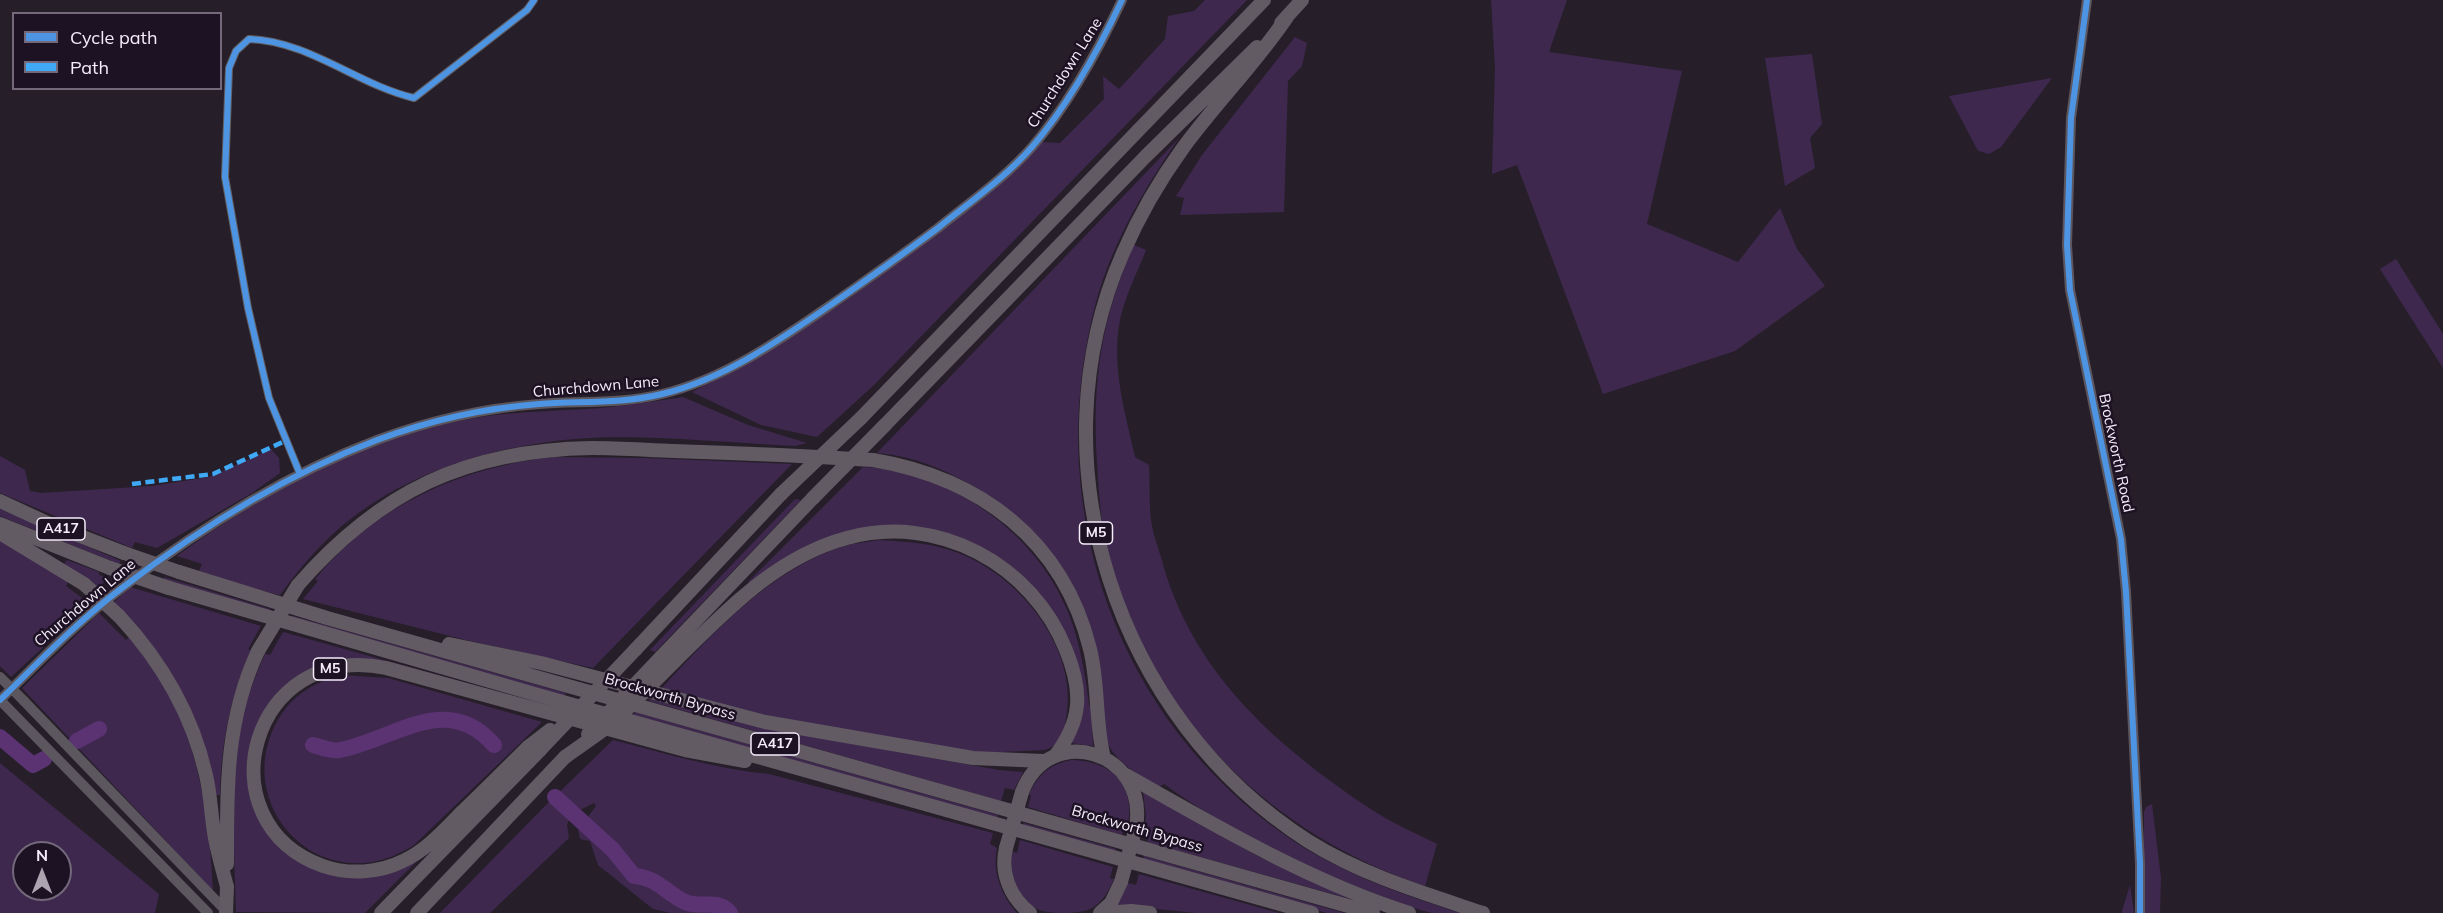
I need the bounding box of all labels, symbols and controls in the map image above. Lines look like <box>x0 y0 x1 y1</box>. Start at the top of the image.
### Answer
legend <box>12 12 222 90</box>
street label: Churchdown Lane <box>1024 15 1106 131</box>
text: Cycle path <box>70 26 157 49</box>
text: Path <box>70 56 109 79</box>
street label: Churchdown Lane <box>532 373 660 401</box>
street label: Brockworth Road <box>2095 392 2137 514</box>
road number: A417 <box>37 518 85 540</box>
road number: M5 <box>1080 522 1112 544</box>
street label: Churchdown Lane <box>31 555 139 651</box>
road number: M5 <box>314 658 346 680</box>
street label: Brockworth Bypass <box>602 670 738 724</box>
road number: A417 <box>751 733 799 755</box>
street label: Brockworth Bypass <box>1069 802 1205 856</box>
north arrow <box>12 841 72 901</box>
text: N <box>36 845 48 865</box>

